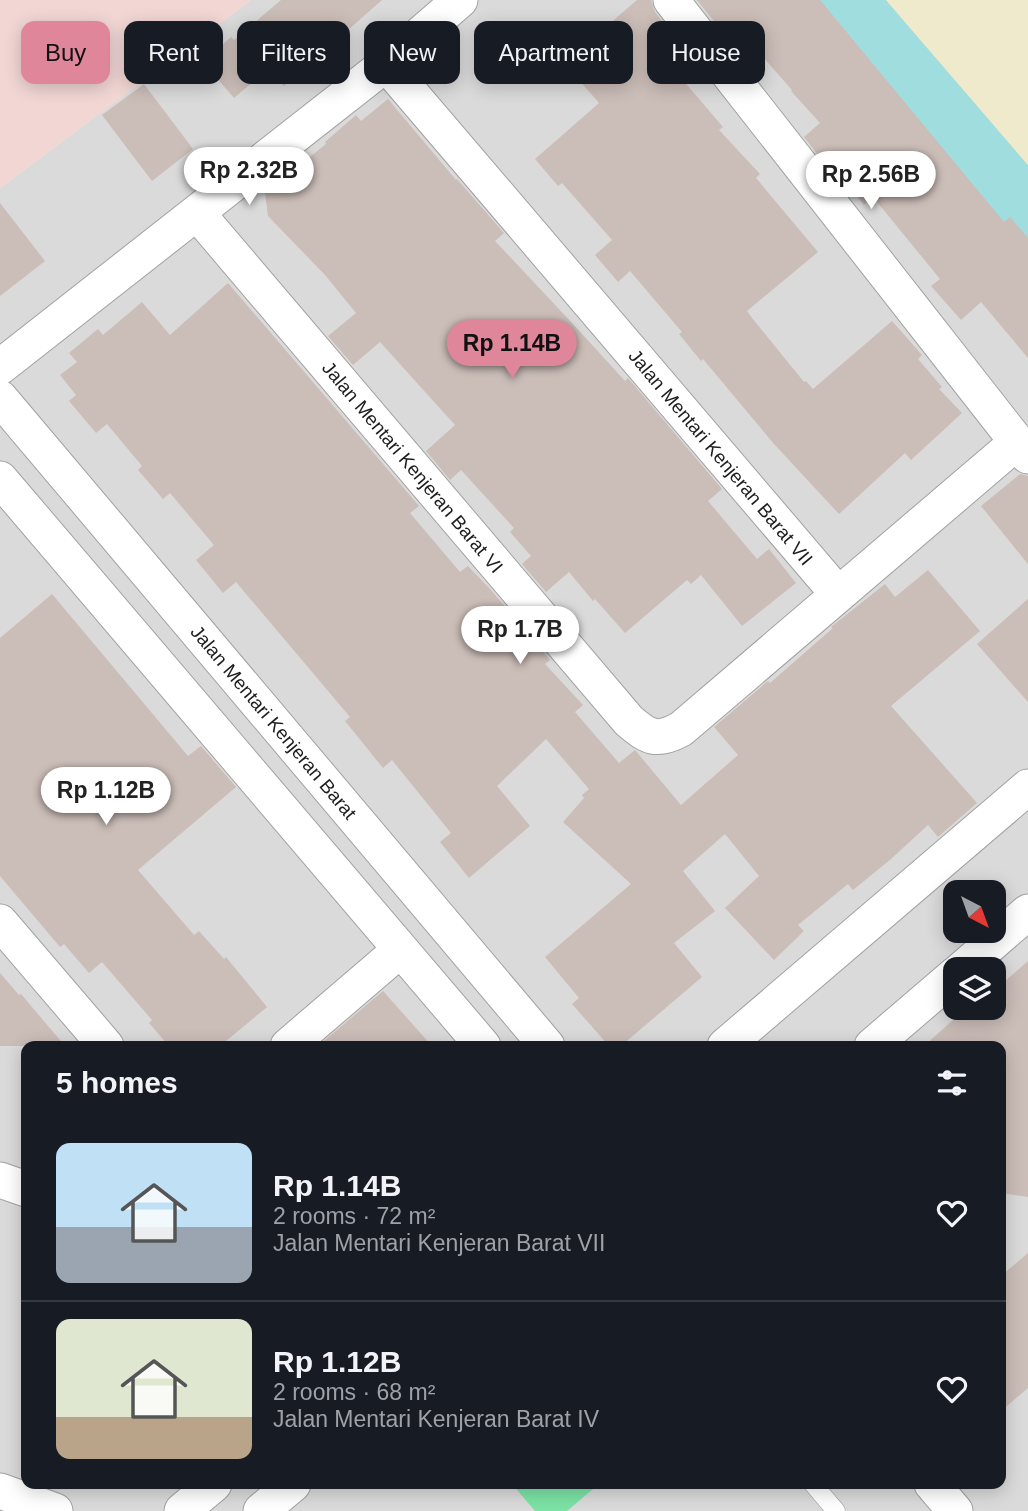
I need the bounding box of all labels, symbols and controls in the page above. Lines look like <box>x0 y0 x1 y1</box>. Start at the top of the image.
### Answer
chip: Buy <box>21 21 110 84</box>
chip: Rent <box>124 21 223 84</box>
chip: Filters <box>237 21 350 84</box>
chip: New <box>364 21 460 84</box>
chip: Apartment <box>474 21 633 84</box>
chip: House <box>647 21 765 84</box>
pin: Rp 2.32B <box>177 148 321 207</box>
pin: Rp 2.56B <box>799 152 943 211</box>
text: Rp 2.32B <box>200 157 298 183</box>
text: Rp 2.56B <box>822 161 920 187</box>
pin: Rp 1.14B <box>440 320 584 380</box>
text: Rp 1.14B <box>463 330 561 356</box>
street label: Jalan Mentari Kenjeran Barat VII <box>624 345 817 569</box>
street label: Jalan Mentari Kenjeran Barat VI <box>318 357 507 577</box>
pin: Rp 1.7B <box>455 606 585 666</box>
text: Rp 1.7B <box>477 616 563 642</box>
street label: Jalan Mentari Kenjeran Barat <box>186 621 361 824</box>
pin: Rp 1.12B <box>34 768 178 827</box>
text: Rp 1.12B <box>57 777 155 803</box>
north arrow <box>943 880 1006 943</box>
map controls <box>943 880 1006 1020</box>
button: layers <box>943 957 1006 1020</box>
icon: filters <box>933 1064 971 1102</box>
text: 5 homes <box>56 1066 178 1099</box>
text: Rp 1.14B <box>273 1169 401 1202</box>
icon: home <box>112 1171 196 1255</box>
icon: heart <box>933 1194 971 1232</box>
text: 2 rooms · 72 m² <box>273 1203 435 1229</box>
text: Jalan Mentari Kenjeran Barat VII <box>273 1230 605 1256</box>
text: Rp 1.12B <box>273 1345 401 1378</box>
icon: home <box>112 1347 196 1431</box>
icon: heart <box>933 1370 971 1408</box>
text: 2 rooms · 68 m² <box>273 1379 435 1405</box>
text: Jalan Mentari Kenjeran Barat IV <box>273 1406 599 1432</box>

